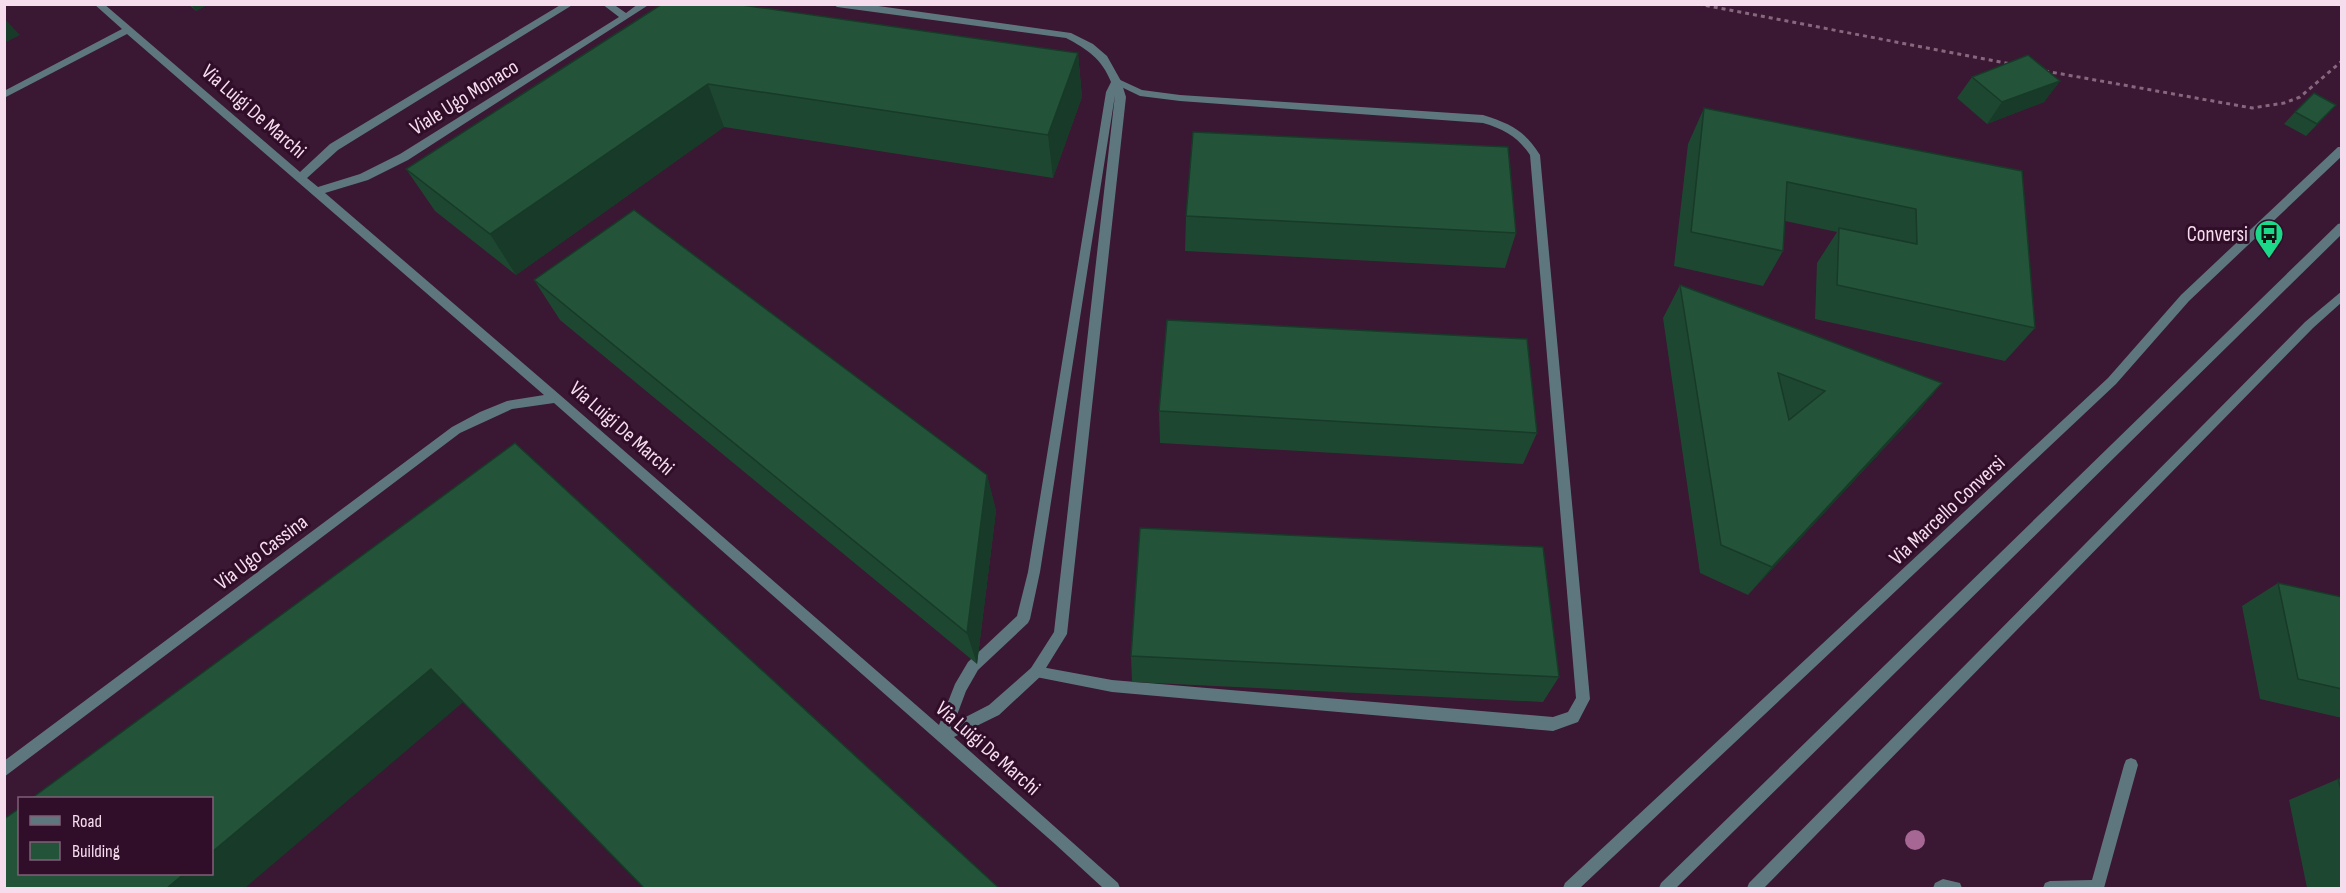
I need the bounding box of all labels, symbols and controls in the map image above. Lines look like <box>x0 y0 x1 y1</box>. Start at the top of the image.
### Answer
street label: Viale Ugo Monaco <box>405 54 523 141</box>
street label: Via Luigi De Marchi <box>196 59 311 164</box>
bus stop icon: Conversi <box>2253 218 2285 260</box>
place label: Conversi <box>2187 222 2248 247</box>
street label: Via Luigi De Marchi <box>564 376 679 481</box>
street label: Via Marcello Conversi <box>1884 450 2010 570</box>
street label: Via Ugo Cassina <box>210 510 312 595</box>
street label: Via Luigi De Marchi <box>930 696 1045 801</box>
legend <box>18 797 213 875</box>
text: Road <box>72 811 102 832</box>
text: Building <box>72 841 120 862</box>

